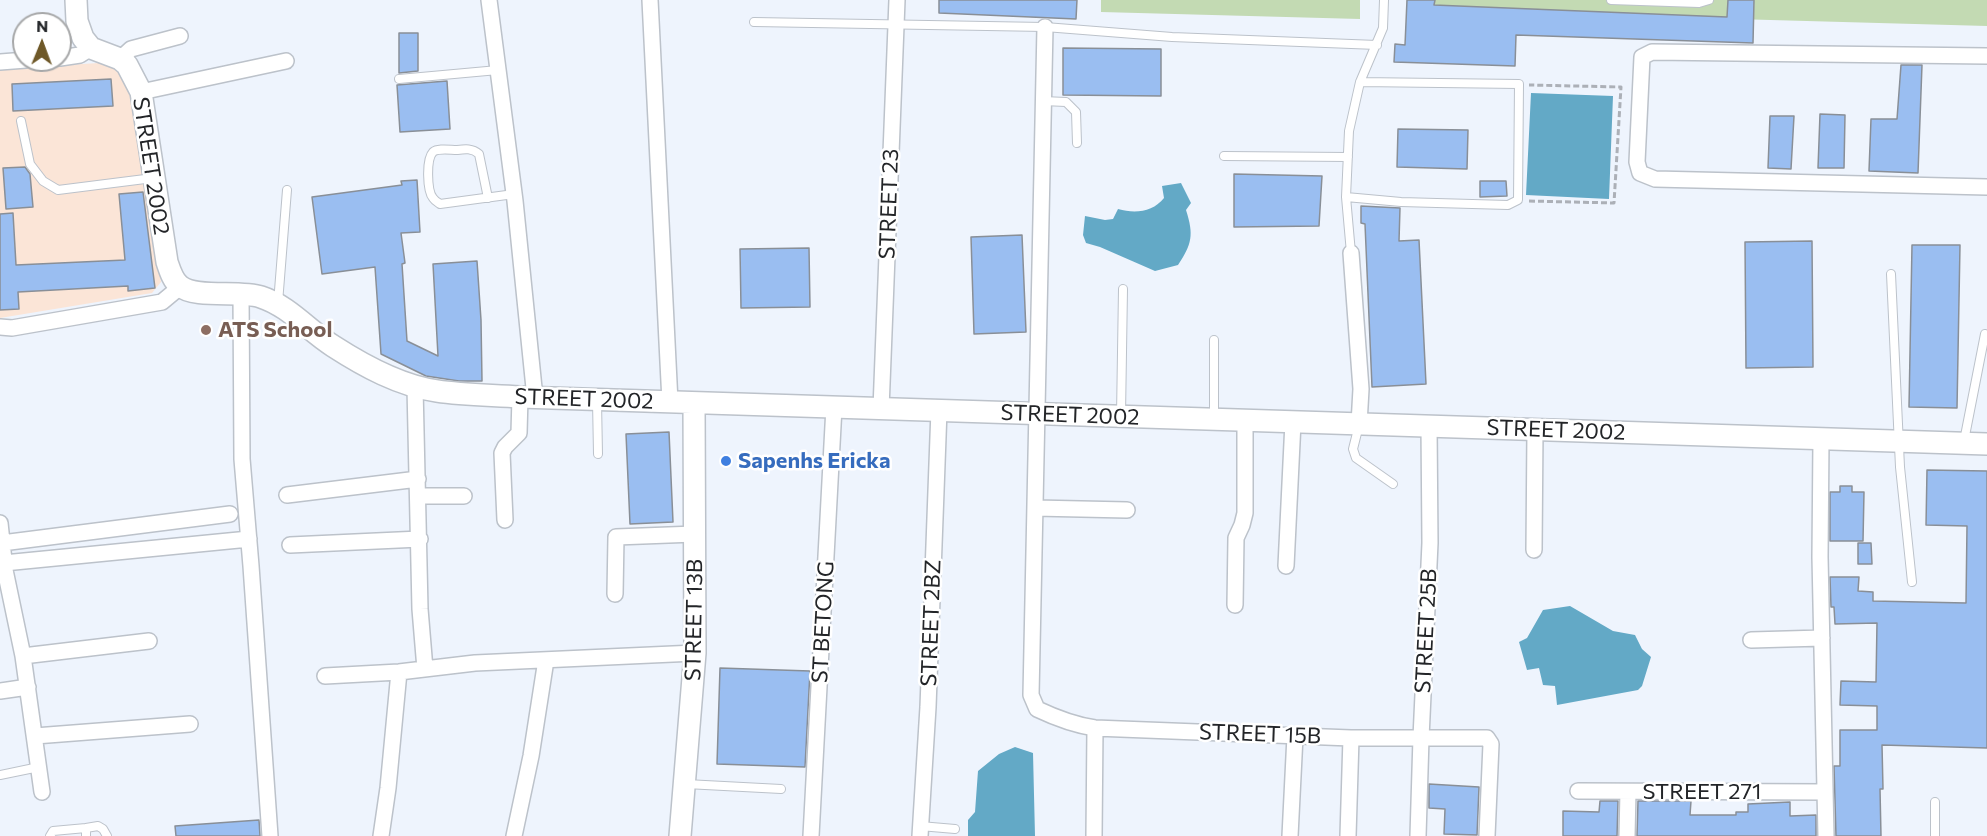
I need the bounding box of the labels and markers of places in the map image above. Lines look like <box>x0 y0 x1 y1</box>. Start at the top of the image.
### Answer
place label: ATS School <box>218 317 332 343</box>
marker: ATS School <box>199 323 213 337</box>
place label: Sapenhs Ericka <box>738 448 891 474</box>
marker: Sapenhs Ericka <box>719 454 733 468</box>

